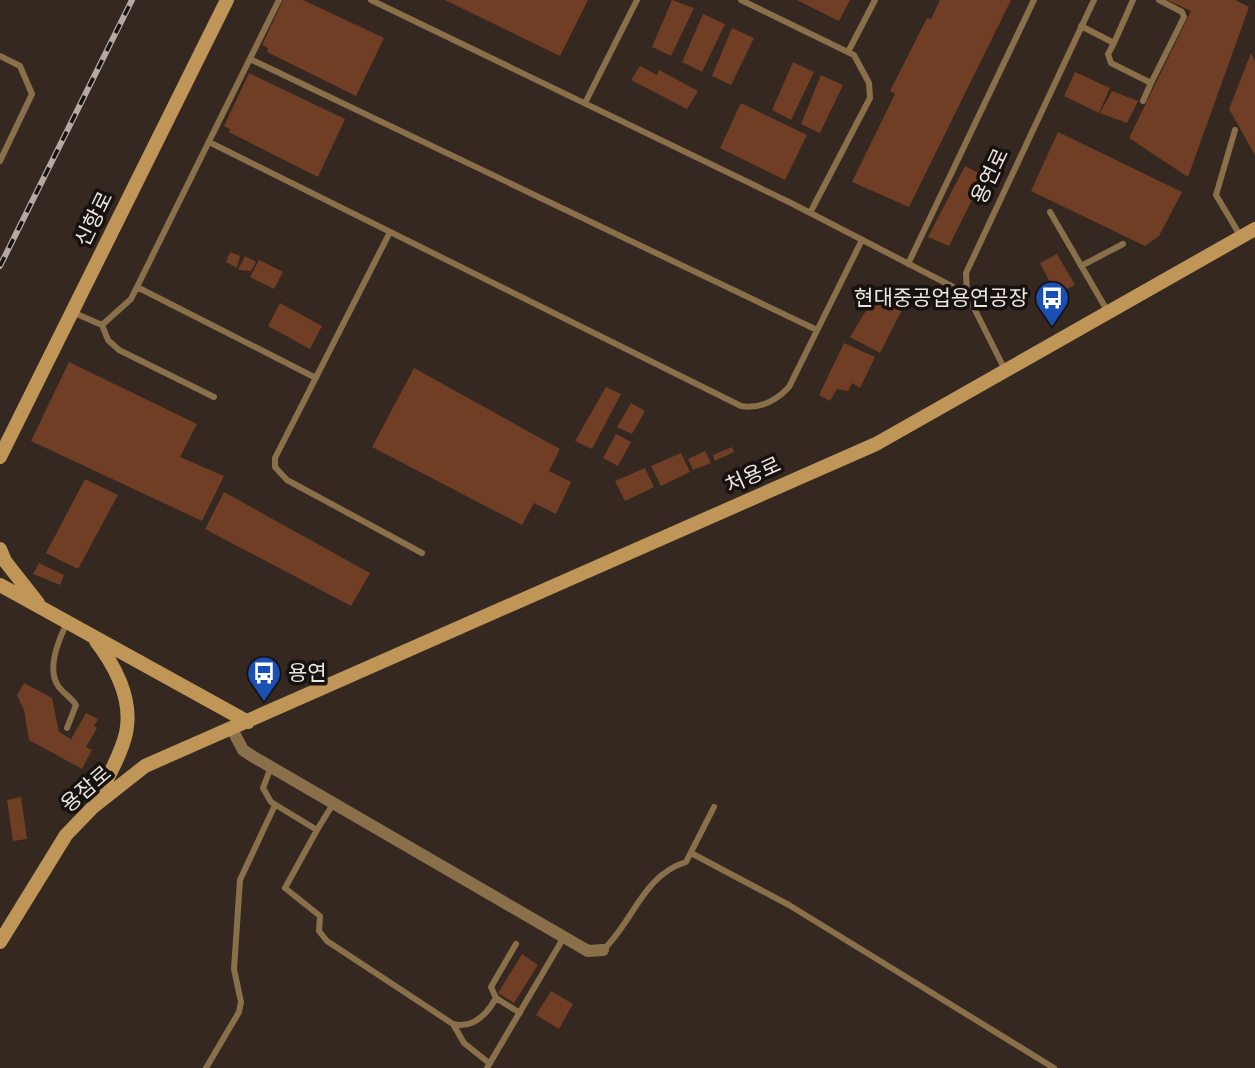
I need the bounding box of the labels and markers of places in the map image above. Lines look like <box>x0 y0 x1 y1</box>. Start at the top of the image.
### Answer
bus stop icon: 현대중공업용연공장 <box>1033 279 1071 328</box>
place label: 현대중공업용연공장 <box>854 285 1028 309</box>
bus stop icon: 용연 <box>245 654 283 703</box>
place label: 용연 <box>288 660 327 684</box>

